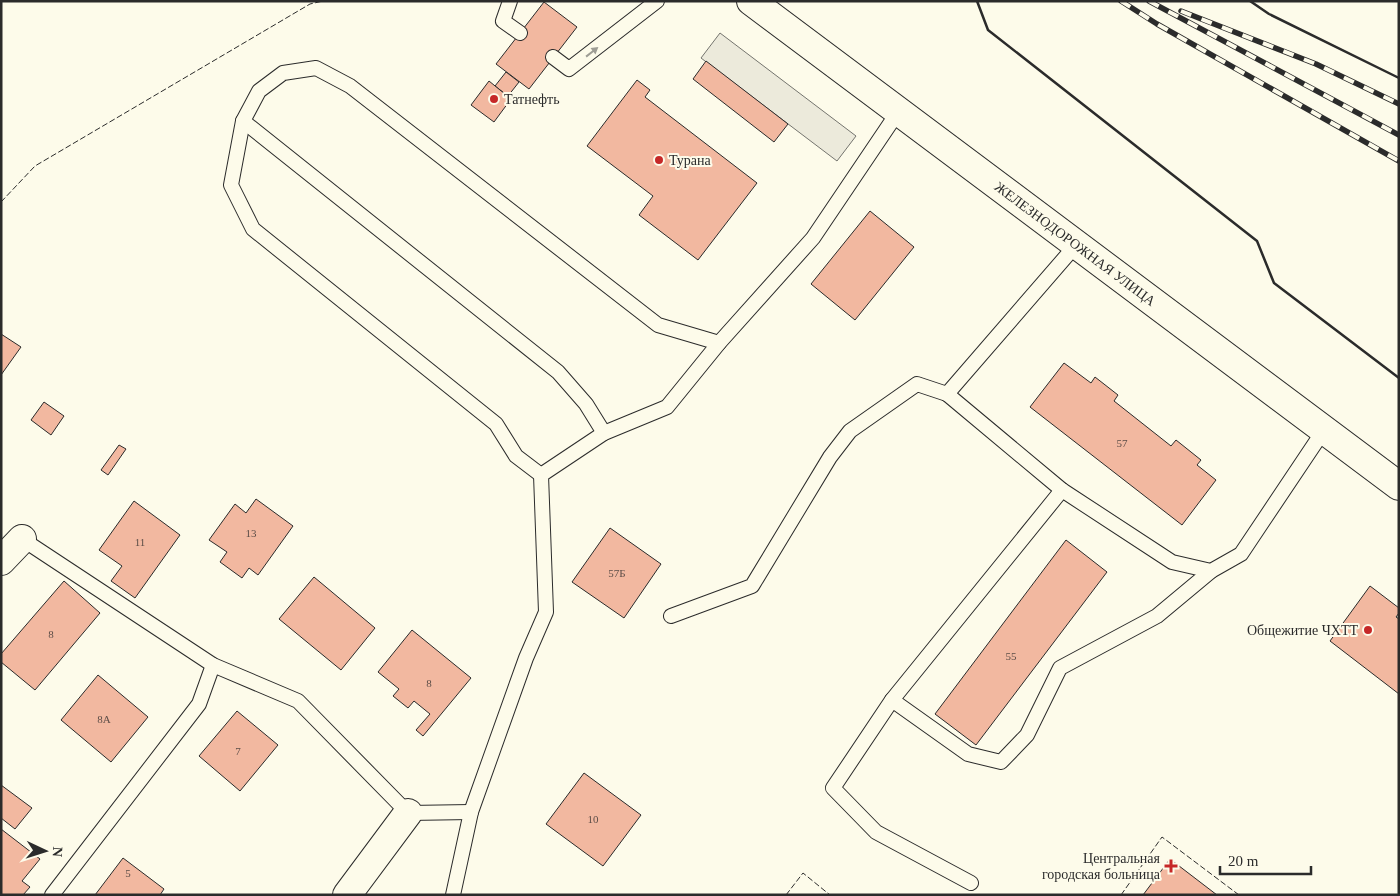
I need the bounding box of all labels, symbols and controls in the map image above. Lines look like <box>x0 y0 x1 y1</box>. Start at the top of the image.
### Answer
one-way arrow <box>585 46 598 57</box>
place label: Татнефть <box>504 92 560 107</box>
marker: Татнефть <box>488 93 500 105</box>
place label: Турана <box>669 153 712 168</box>
marker: Турана <box>653 154 665 166</box>
street label: ЖЕЛЕЗНОДОРОЖНАЯ УЛИЦА <box>992 179 1159 310</box>
house number: 57 <box>1117 437 1128 449</box>
house number: 13 <box>246 527 257 539</box>
house number: 11 <box>135 536 145 548</box>
house number: 57Б <box>608 567 626 579</box>
place label: Общежитие ЧХТТ <box>1247 623 1358 638</box>
marker: Общежитие ЧХТТ <box>1362 624 1374 636</box>
house number: 8 <box>48 628 54 640</box>
house number: 55 <box>1006 650 1017 662</box>
house number: 8 <box>426 677 432 689</box>
house number: 8А <box>97 713 111 725</box>
house number: 7 <box>235 745 241 757</box>
house number: 10 <box>588 813 599 825</box>
north arrow <box>20 826 70 876</box>
scale bar <box>1220 844 1311 876</box>
text: N <box>50 846 65 857</box>
place label: Центральная городская больница <box>1042 851 1161 882</box>
text: 20 m <box>1228 853 1259 869</box>
marker: Центральная городская больница <box>1164 859 1178 873</box>
house number: 5 <box>125 867 131 879</box>

